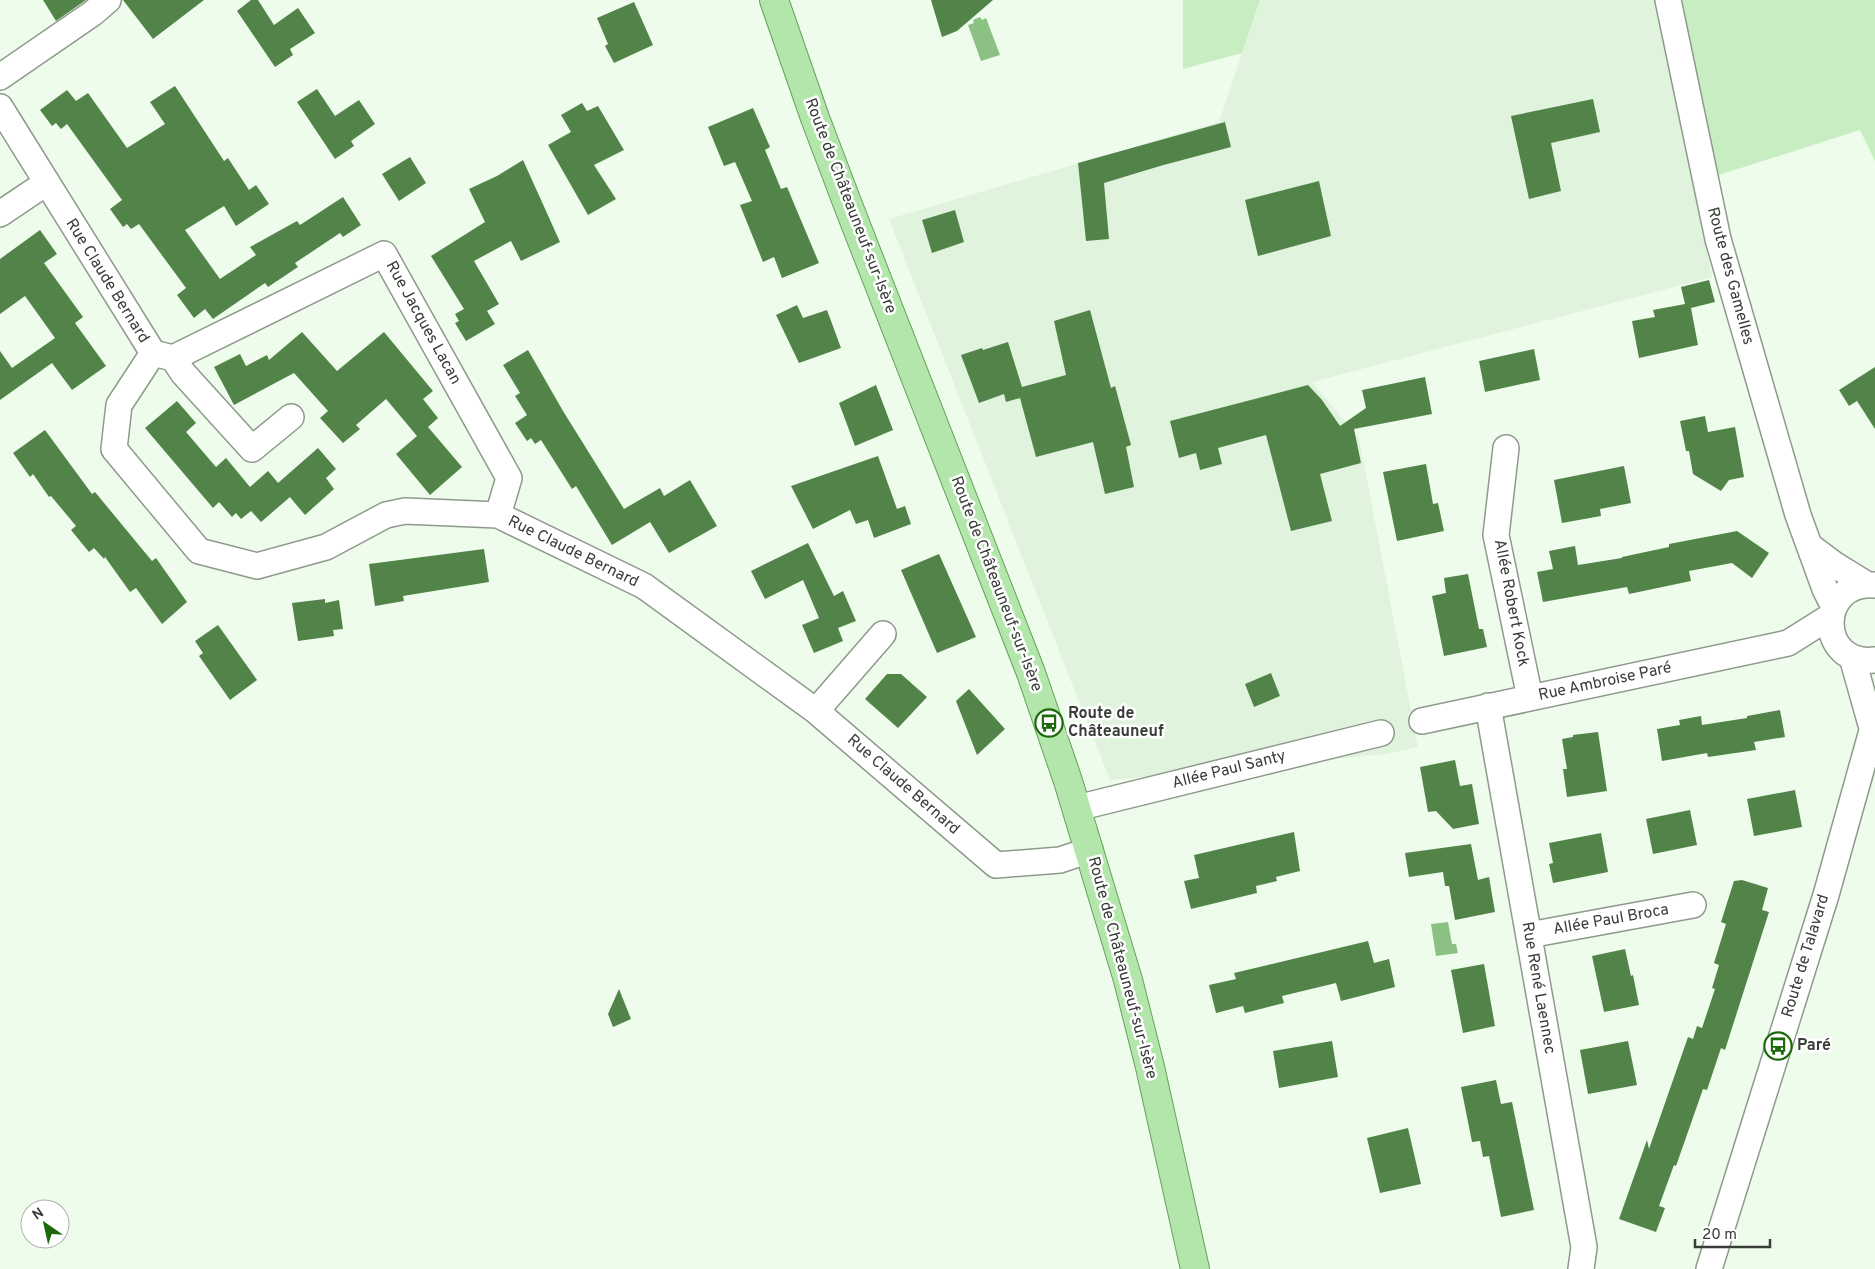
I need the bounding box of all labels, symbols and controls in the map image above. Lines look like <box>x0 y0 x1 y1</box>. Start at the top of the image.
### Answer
street label: Route de Châteauneuf-sur-Isère <box>800 95 900 317</box>
street label: Route des Gamelles <box>1702 205 1758 347</box>
street label: Rue Claude Bernard <box>61 215 153 347</box>
street label: Rue Jacques Lacan <box>381 258 465 388</box>
street label: Route de Châteauneuf-sur-Isère <box>946 473 1046 695</box>
street label: Rue Claude Bernard <box>504 512 642 592</box>
street label: Allée Robert Kock <box>1489 538 1533 668</box>
street label: Rue Ambroise Paré <box>1537 658 1673 706</box>
place label: Route de Châteauneuf <box>1068 704 1164 742</box>
bus stop icon: Route de Châteauneuf <box>1034 708 1064 738</box>
street label: Rue Claude Bernard <box>842 731 964 839</box>
street label: Allée Paul Santy <box>1170 746 1288 794</box>
street label: Route de Châteauneuf-sur-Isère <box>1083 855 1161 1081</box>
street label: Route de Talavard <box>1778 892 1834 1020</box>
street label: Allée Paul Broca <box>1552 900 1670 940</box>
street label: Rue René Laennec <box>1517 920 1559 1056</box>
bus stop icon: Paré <box>1763 1031 1793 1061</box>
place label: Paré <box>1797 1036 1831 1056</box>
north arrow <box>20 1199 70 1249</box>
text: N <box>30 1205 47 1224</box>
scale bar <box>1695 1216 1770 1248</box>
text: 20 m <box>1702 1226 1737 1245</box>

